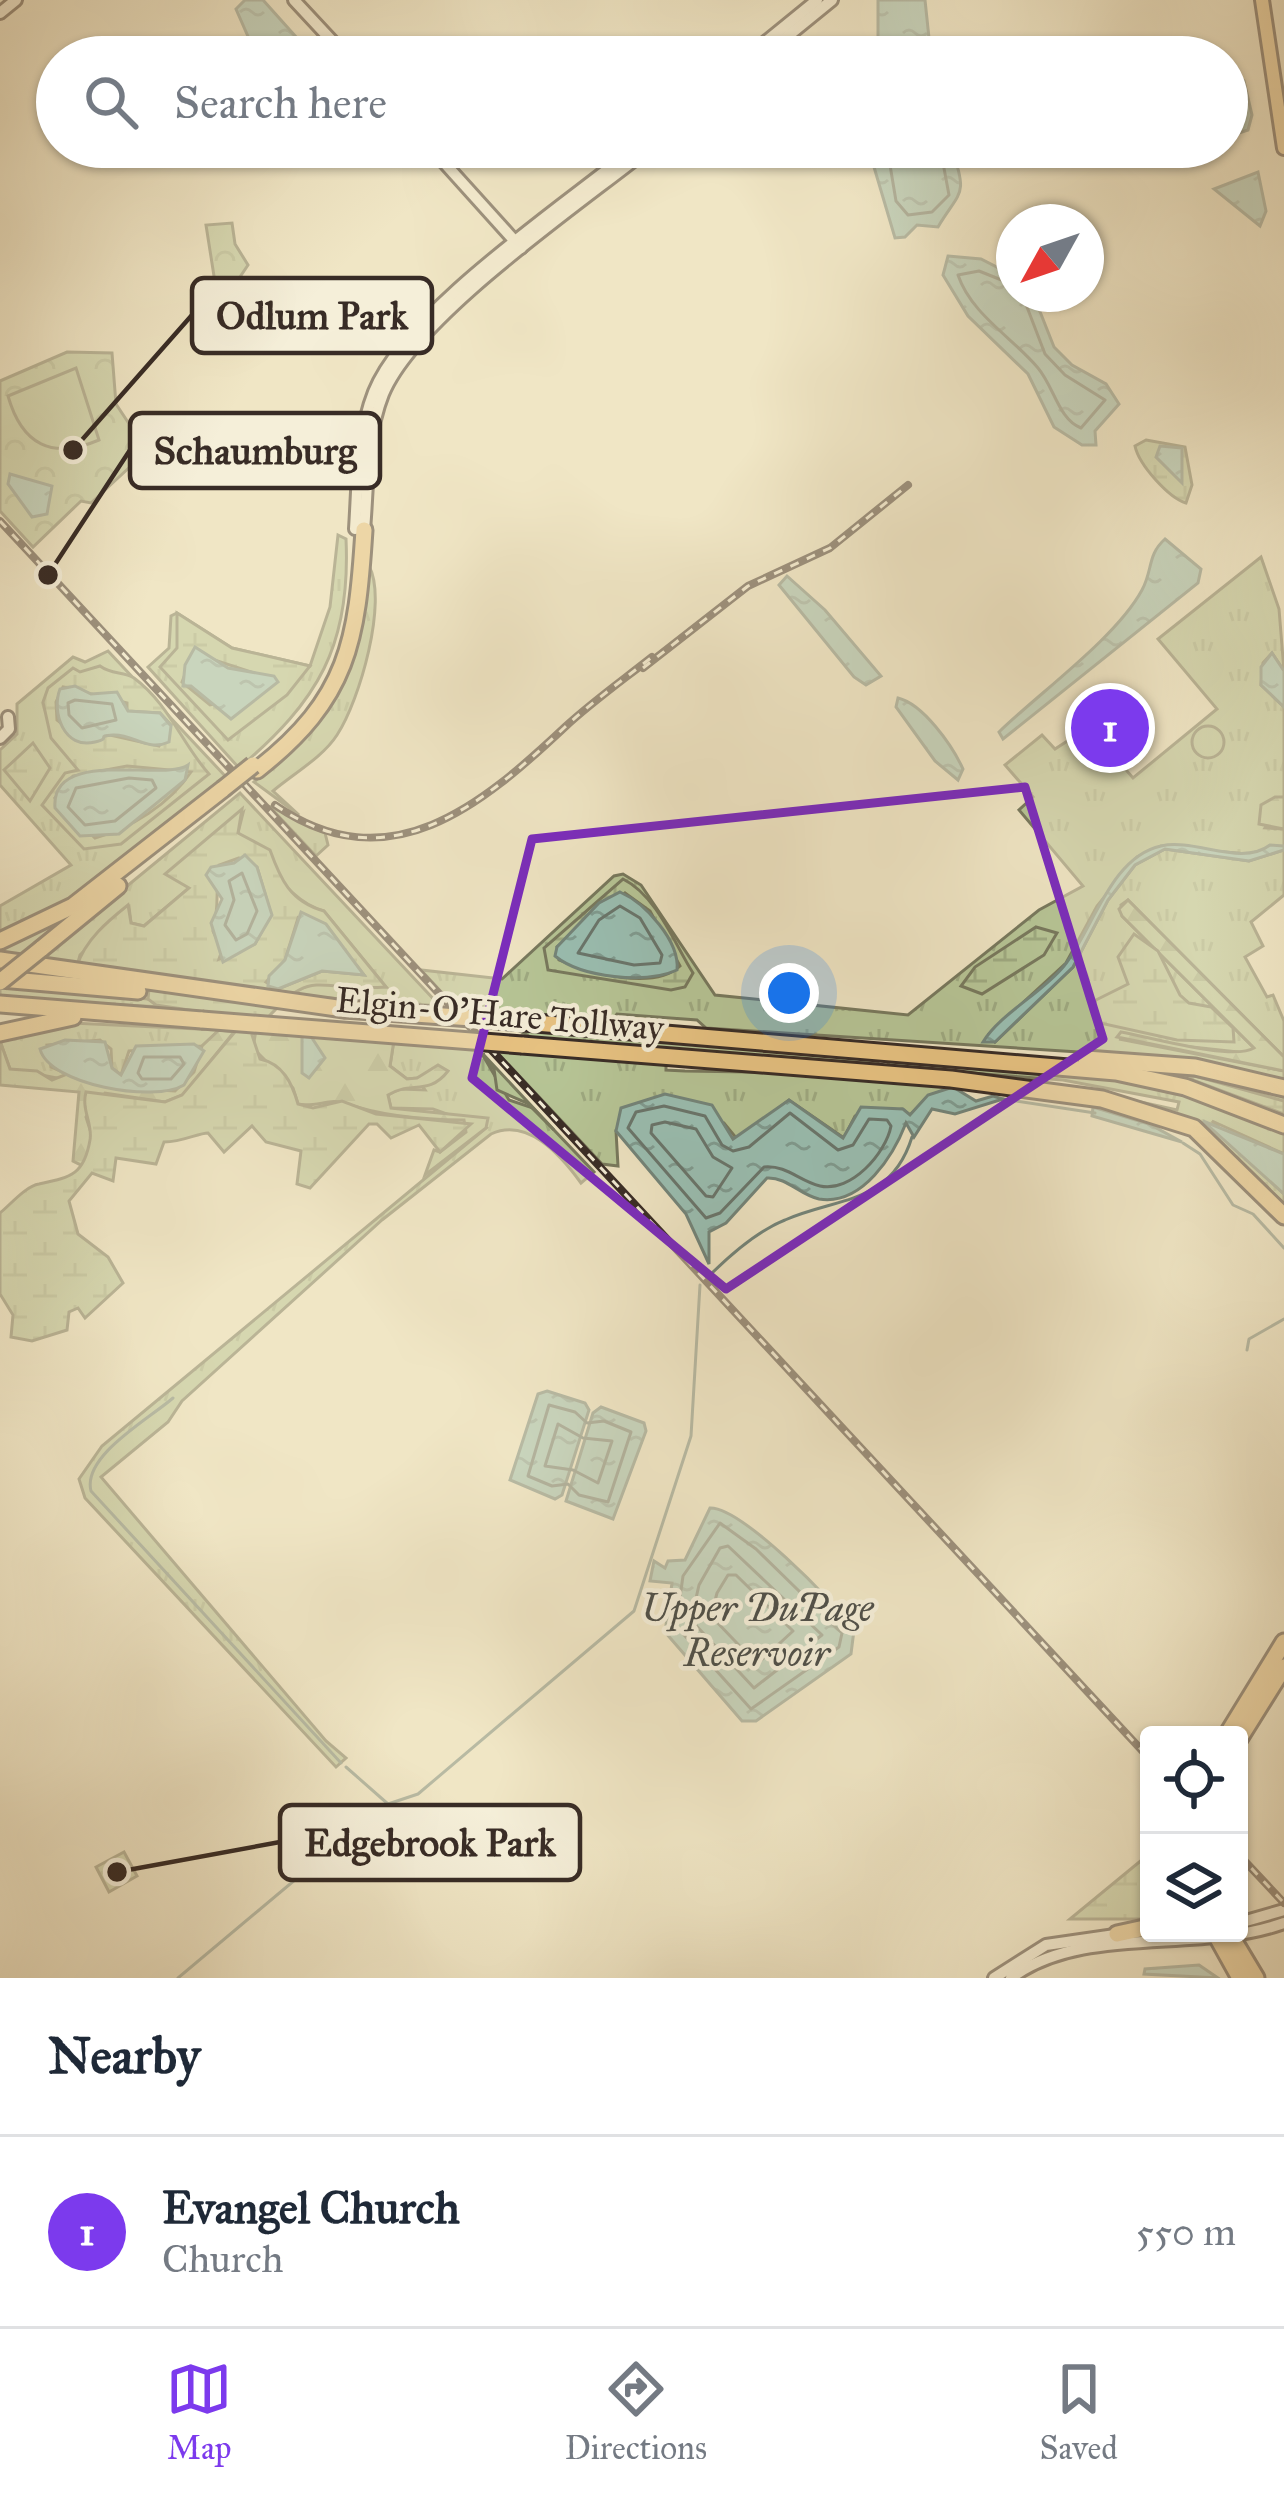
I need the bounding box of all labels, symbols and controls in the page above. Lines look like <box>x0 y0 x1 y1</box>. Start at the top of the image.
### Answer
search box <box>36 36 1248 168</box>
icon: search <box>78 69 144 135</box>
text: Search here <box>174 75 387 130</box>
north arrow <box>996 204 1104 312</box>
callout: Odlum Park <box>192 278 432 353</box>
text: Odlum Park <box>216 292 409 340</box>
callout: Schaumburg <box>130 413 380 488</box>
text: Schaumburg <box>154 427 357 475</box>
pin: 1 <box>1071 683 1149 773</box>
your location <box>759 963 819 1023</box>
street label: Elgin-O'Hare Tollway <box>334 978 667 1050</box>
water label: Upper DuPage Reservoir <box>641 1584 875 1677</box>
map controls <box>1140 1726 1248 1942</box>
button: locate <box>1140 1726 1248 1834</box>
callout: Edgebrook Park <box>280 1805 580 1880</box>
text: Edgebrook Park <box>304 1819 557 1867</box>
button: layers <box>1140 1834 1248 1942</box>
text: Nearby <box>48 2025 200 2087</box>
text: Evangel Church <box>162 2180 460 2235</box>
text: 1 <box>79 2208 95 2256</box>
text: 550 m <box>1136 2208 1236 2256</box>
text: Church <box>162 2235 283 2283</box>
tab: Map <box>166 2356 232 2468</box>
tab: Directions <box>565 2356 707 2468</box>
tab: Saved <box>1039 2356 1118 2468</box>

